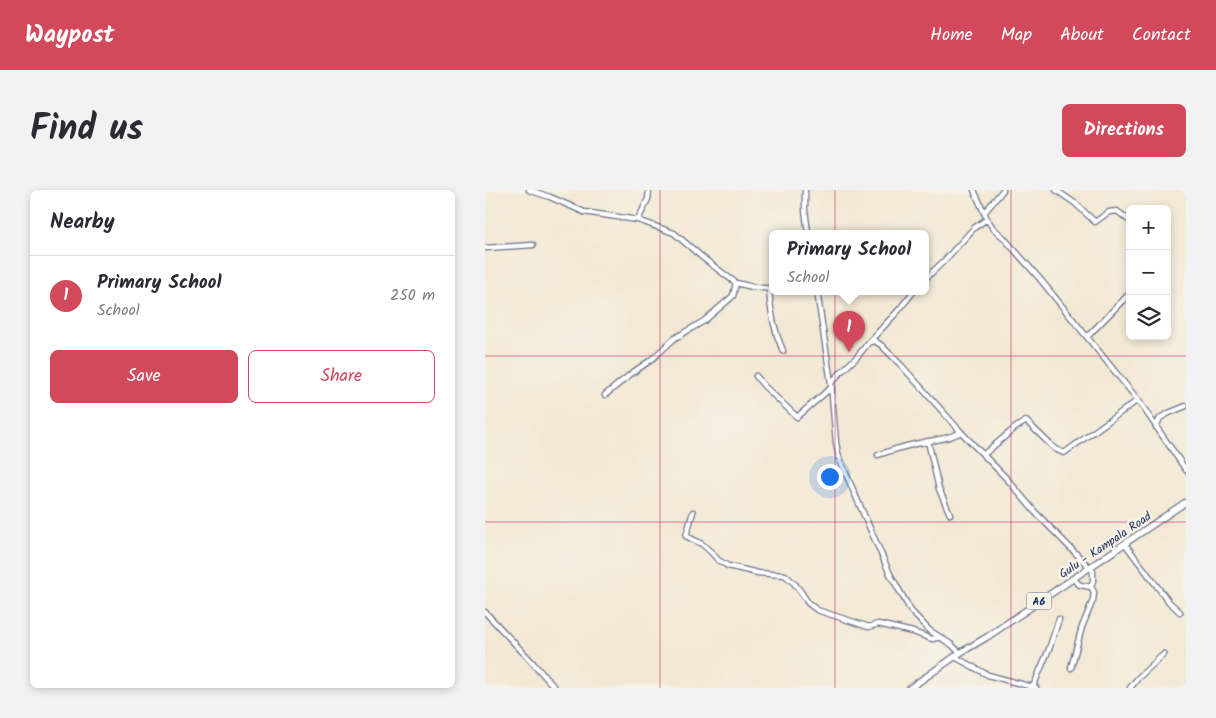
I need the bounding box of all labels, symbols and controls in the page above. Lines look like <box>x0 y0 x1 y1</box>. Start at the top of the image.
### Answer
text: Waypost <box>25 16 114 55</box>
text: Home <box>930 21 973 50</box>
text: Map <box>1001 21 1032 50</box>
text: About <box>1060 21 1104 50</box>
text: Contact <box>1132 21 1191 50</box>
text: Find us <box>30 102 143 158</box>
button: Directions <box>1062 104 1186 157</box>
map controls <box>1126 205 1171 340</box>
button: + <box>1126 205 1171 250</box>
text: Nearby <box>50 206 115 239</box>
popup <box>769 230 929 295</box>
text: Primary School <box>787 235 911 265</box>
button: − <box>1126 250 1171 295</box>
text: School <box>787 265 829 290</box>
text: Primary School <box>97 268 221 298</box>
text: 1 <box>64 283 68 308</box>
text: 250 m <box>390 283 435 308</box>
button: layers <box>1126 295 1171 340</box>
text: School <box>97 298 140 323</box>
pin: 1 <box>833 311 865 352</box>
button: Save <box>50 350 238 403</box>
button: Share <box>248 350 435 403</box>
your location <box>817 464 843 490</box>
street label: Gulu - Kampala Road <box>1055 507 1156 583</box>
road number: A6 <box>1027 592 1051 610</box>

